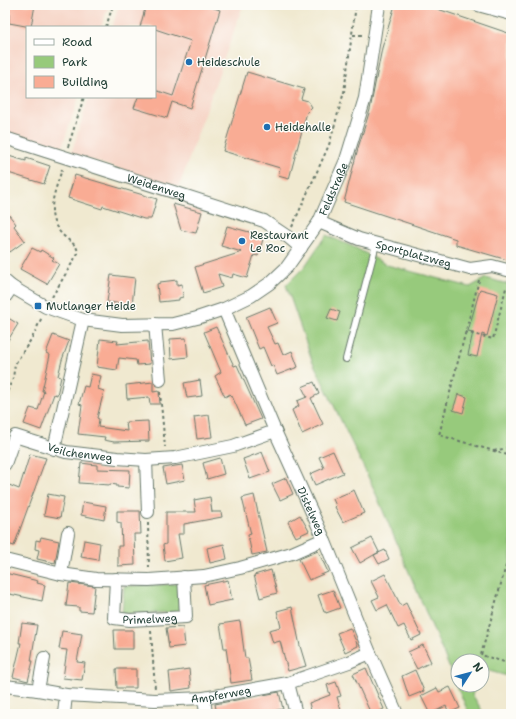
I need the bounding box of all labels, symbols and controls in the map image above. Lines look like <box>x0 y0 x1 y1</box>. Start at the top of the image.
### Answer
legend <box>26 26 156 98</box>
text: Road <box>62 34 93 50</box>
text: Park <box>62 54 88 70</box>
place label: Heideschule <box>197 55 260 70</box>
marker: Heideschule <box>184 57 194 67</box>
text: Building <box>62 74 108 90</box>
place label: Heidehalle <box>275 120 331 135</box>
marker: Heidehalle <box>262 122 272 132</box>
street label: Feldstraße <box>316 160 352 218</box>
street label: Weidenweg <box>125 171 188 204</box>
place label: Restaurant Le Roc <box>250 228 309 256</box>
marker: Restaurant Le Roc <box>237 236 247 246</box>
street label: Sportplatzweg <box>374 237 453 272</box>
place label: Mutlanger Heide <box>46 299 136 314</box>
marker: Mutlanger Heide <box>33 301 43 311</box>
street label: Veilchenweg <box>45 440 114 465</box>
street label: Distelweg <box>293 485 328 538</box>
street label: Primelweg <box>121 610 178 628</box>
north arrow <box>450 653 490 693</box>
text: N <box>469 659 486 676</box>
street label: Ampferweg <box>191 683 252 707</box>

